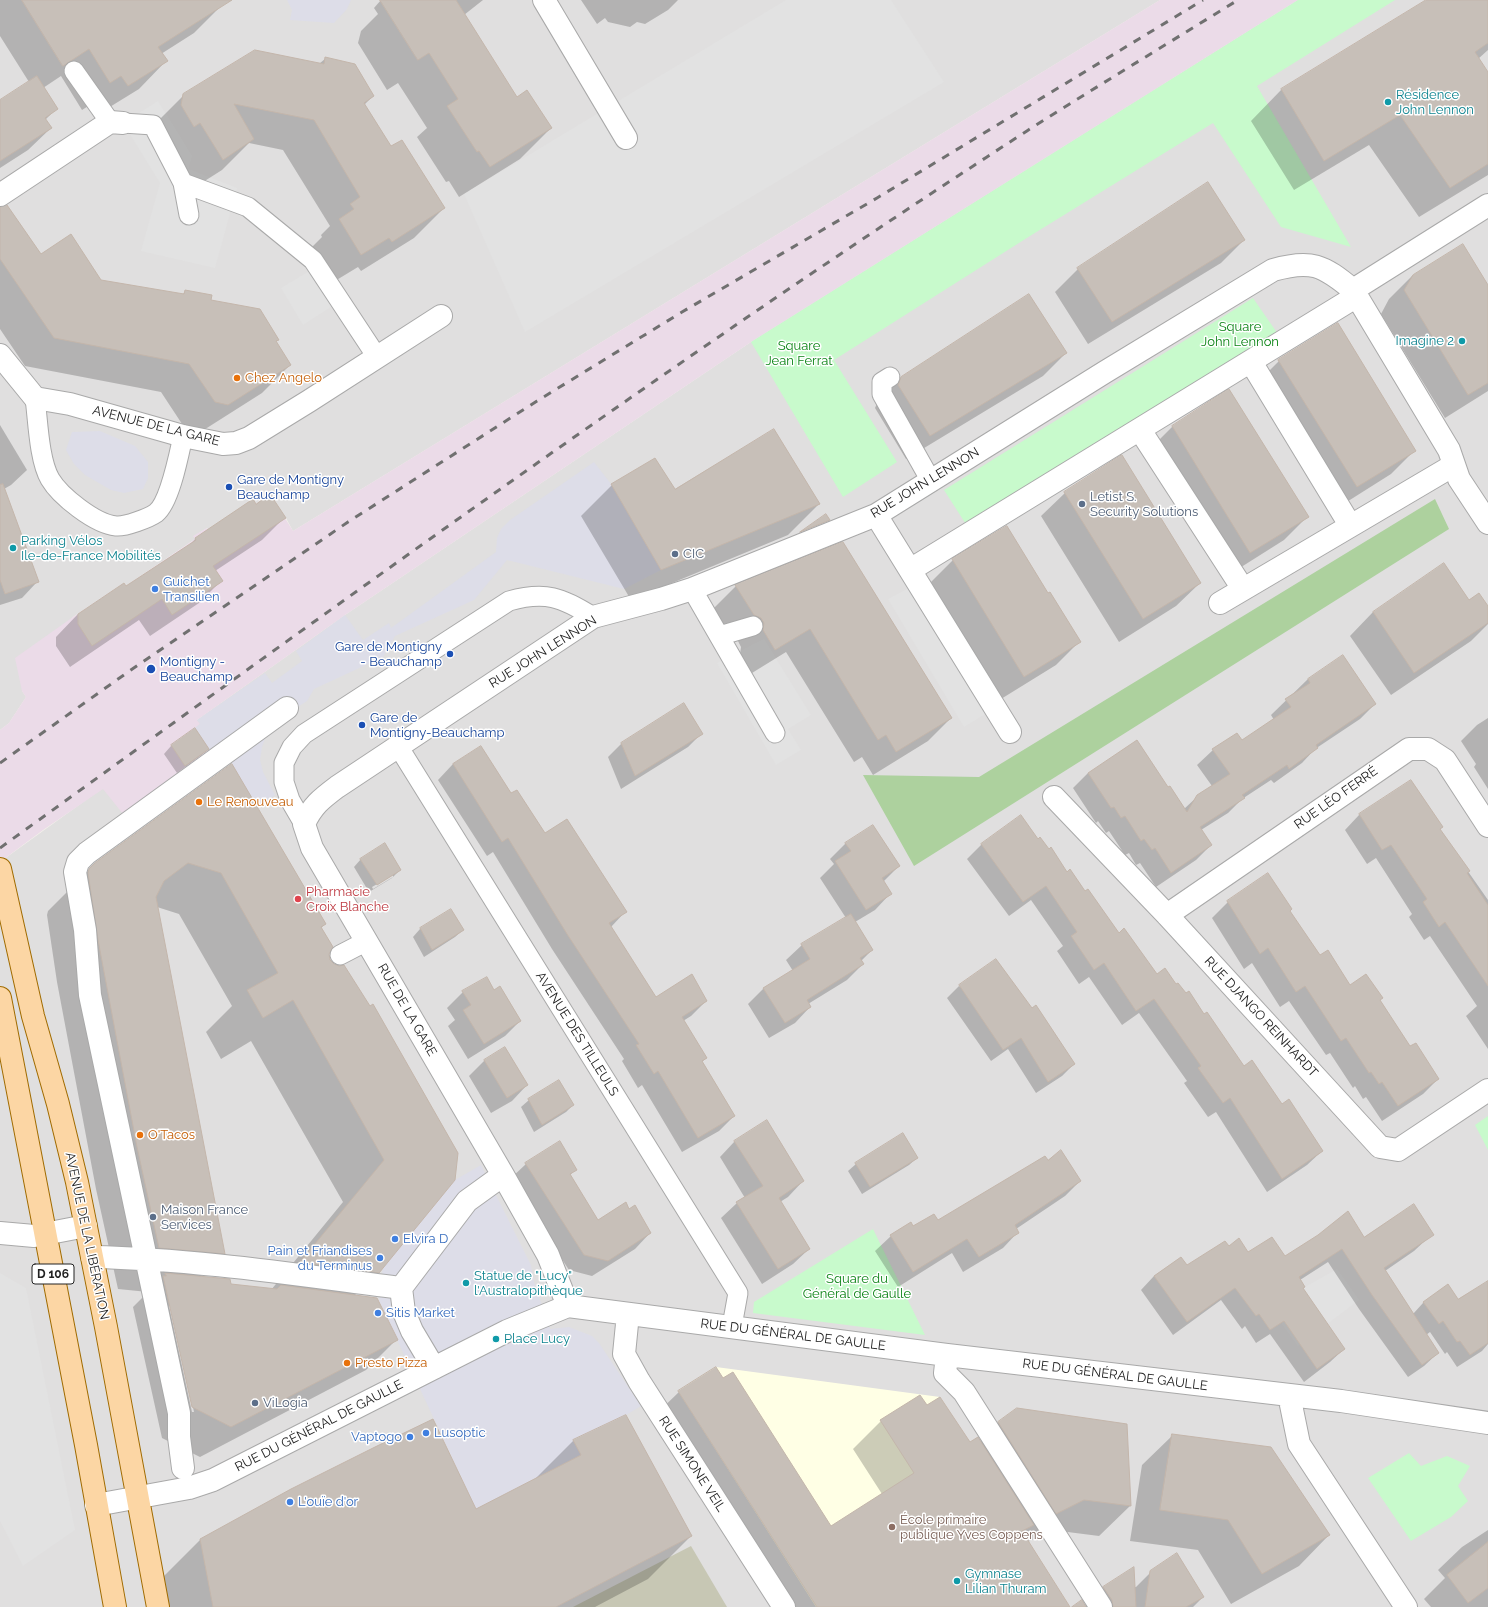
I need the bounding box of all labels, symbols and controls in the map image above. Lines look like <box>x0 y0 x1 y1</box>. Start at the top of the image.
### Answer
place label: Résidence John Lennon <box>1396 87 1474 118</box>
marker: Résidence John Lennon <box>1383 97 1393 107</box>
park label: Square John Lennon <box>1201 319 1279 350</box>
place label: Imagine 2 <box>1396 333 1454 349</box>
marker: Imagine 2 <box>1457 336 1467 346</box>
park label: Square Jean Ferrat <box>765 338 833 369</box>
place label: Chez Angelo <box>245 370 322 386</box>
marker: Chez Angelo <box>232 373 242 383</box>
street label: AVENUE DE LA GARE <box>91 403 221 449</box>
street label: RUE JOHN LENNON <box>868 444 982 522</box>
place label: Gare de Montigny Beauchamp <box>237 472 344 503</box>
marker: Gare de Montigny Beauchamp <box>224 482 234 492</box>
place label: Letist S. Security Solutions <box>1090 489 1198 520</box>
marker: Letist S. Security Solutions <box>1077 499 1087 509</box>
place label: Parking Vélos Ile-de-France Mobilités <box>21 533 161 564</box>
marker: Parking Vélos Ile-de-France Mobilités <box>8 543 18 553</box>
place label: CIC <box>683 546 704 562</box>
marker: CIC <box>670 549 680 559</box>
place label: Guichet Transilien <box>163 574 220 605</box>
marker: Guichet Transilien <box>150 584 160 594</box>
street label: RUE JOHN LENNON <box>486 613 600 691</box>
place label: Gare de Montigny - Beauchamp <box>335 639 442 670</box>
marker: Gare de Montigny - Beauchamp <box>445 649 455 659</box>
place label: Montigny - Beauchamp <box>160 654 233 685</box>
marker: Montigny - Beauchamp <box>145 663 157 675</box>
place label: Gare de Montigny-Beauchamp <box>370 710 504 741</box>
marker: Gare de Montigny-Beauchamp <box>357 720 367 730</box>
street label: RUE LÉO FERRÉ <box>1291 763 1381 833</box>
place label: Le Renouveau <box>207 794 293 810</box>
marker: Le Renouveau <box>194 797 204 807</box>
place label: Pharmacie Croix Blanche <box>306 884 389 915</box>
marker: Pharmacie Croix Blanche <box>293 894 303 904</box>
street label: RUE DJANGO REINHARDT <box>1201 953 1321 1081</box>
street label: RUE DE LA GARE <box>374 961 440 1059</box>
street label: AVENUE DES TILLEULS <box>532 969 622 1099</box>
place label: O'Tacos <box>148 1127 195 1143</box>
marker: O'Tacos <box>135 1130 145 1140</box>
street label: AVENUE DE LA LIBÉRATION <box>62 1151 112 1321</box>
place label: Maison France Services <box>161 1202 248 1233</box>
marker: Maison France Services <box>148 1212 158 1222</box>
place label: Elvira D <box>403 1231 448 1247</box>
marker: Elvira D <box>390 1234 400 1244</box>
place label: Pain et Friandises du Terminus <box>268 1243 372 1274</box>
marker: Pain et Friandises du Terminus <box>375 1253 385 1263</box>
road number: D 106 <box>32 1264 74 1284</box>
place label: Statue de "Lucy" l'Australopithèque <box>474 1268 583 1299</box>
park label: Square du Général de Gaulle <box>803 1271 911 1302</box>
marker: Statue de "Lucy" l'Australopithèque <box>461 1278 471 1288</box>
place label: Sitis Market <box>386 1305 455 1321</box>
marker: Sitis Market <box>373 1308 383 1318</box>
street label: RUE DU GÉNÉRAL DE GAULLE <box>700 1316 886 1354</box>
place label: Place Lucy <box>504 1331 570 1347</box>
marker: Place Lucy <box>491 1334 501 1344</box>
place label: Presto Pizza <box>355 1355 427 1371</box>
street label: RUE DU GÉNÉRAL DE GAULLE <box>1022 1356 1208 1394</box>
marker: Presto Pizza <box>342 1358 352 1368</box>
street label: RUE DU GÉNÉRAL DE GAULLE <box>232 1377 406 1475</box>
place label: ViLogia <box>263 1395 308 1411</box>
marker: ViLogia <box>250 1398 260 1408</box>
street label: RUE SIMONE VEIL <box>655 1413 729 1515</box>
place label: Lusoptic <box>434 1425 486 1441</box>
marker: Lusoptic <box>421 1428 431 1438</box>
place label: Vaptogo <box>351 1429 402 1445</box>
marker: Vaptogo <box>405 1432 415 1442</box>
place label: L'ouïe d'or <box>298 1494 358 1510</box>
marker: L'ouïe d'or <box>285 1497 295 1507</box>
place label: École primaire publique Yves Coppens <box>900 1512 1043 1543</box>
marker: École primaire publique Yves Coppens <box>887 1522 897 1532</box>
place label: Gymnase Lilian Thuram <box>965 1566 1047 1597</box>
marker: Gymnase Lilian Thuram <box>952 1576 962 1586</box>

